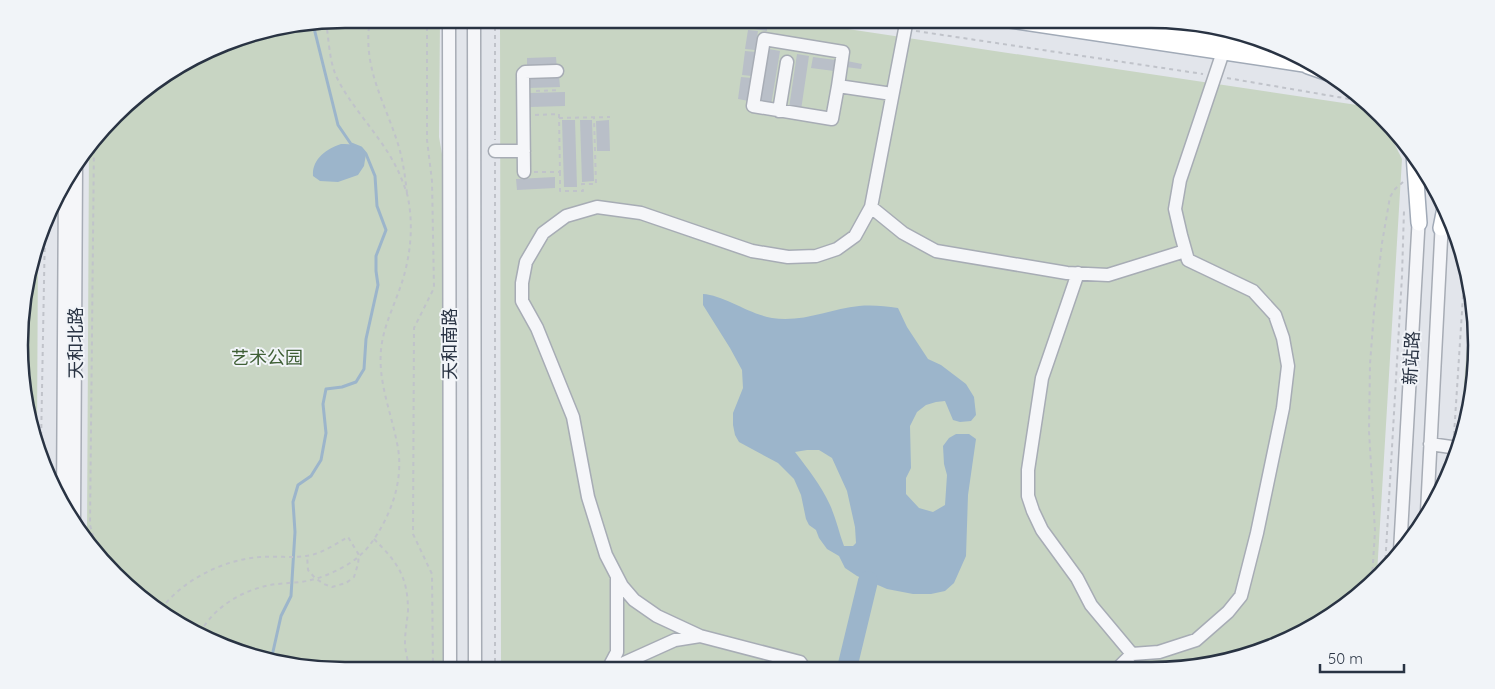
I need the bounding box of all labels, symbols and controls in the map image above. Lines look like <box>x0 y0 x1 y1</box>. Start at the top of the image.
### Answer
street label: 天和北路 <box>64 307 87 379</box>
street label: 天和南路 <box>438 308 461 380</box>
street label: 新站路 <box>1398 330 1424 386</box>
park label: 艺术公园 <box>231 346 303 369</box>
scale bar <box>1320 642 1404 674</box>
text: 50 m <box>1328 649 1363 668</box>

